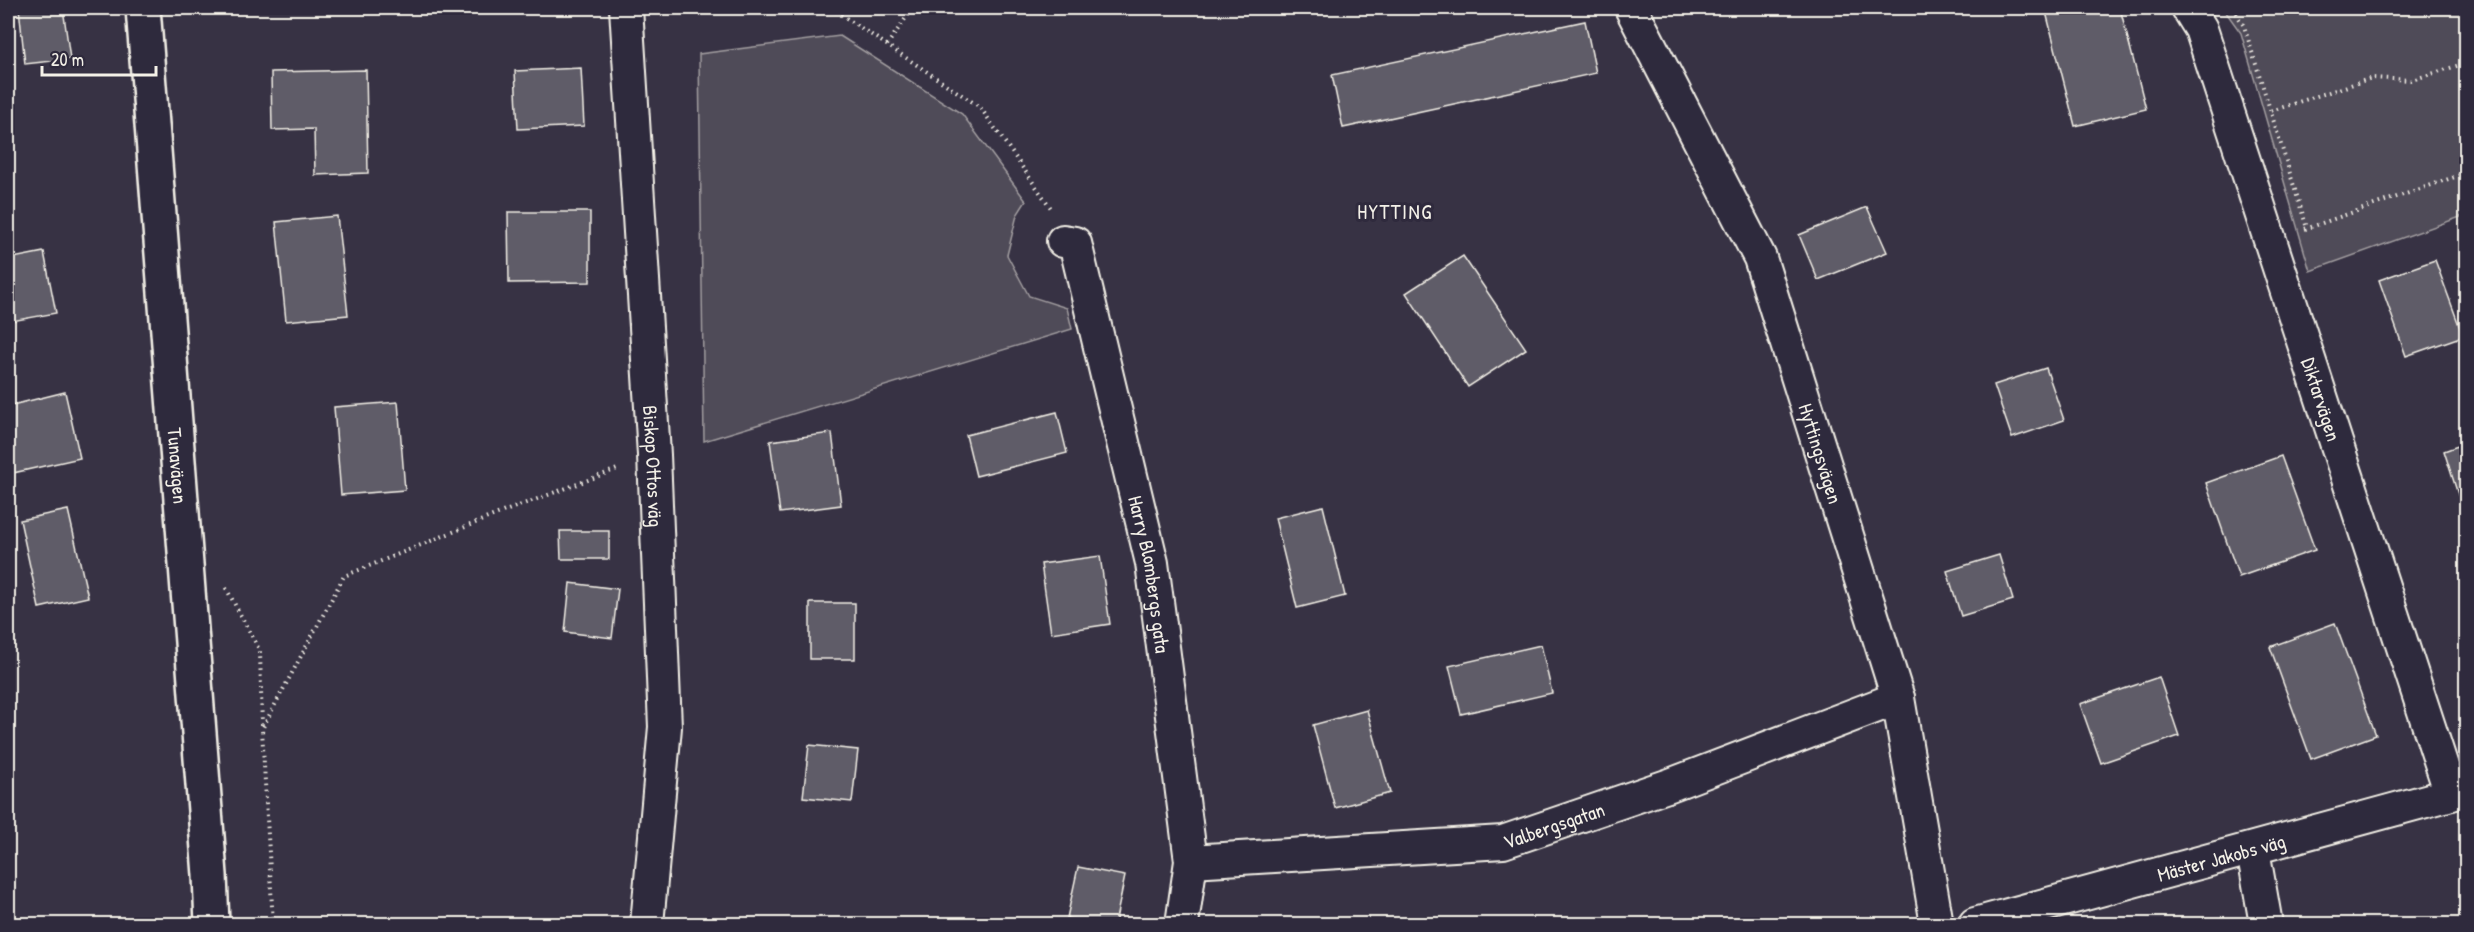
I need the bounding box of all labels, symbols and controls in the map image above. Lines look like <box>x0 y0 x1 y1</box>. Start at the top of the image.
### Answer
scale bar <box>42 39 156 77</box>
text: 20 m <box>51 47 84 72</box>
district label: HYTTING <box>1357 197 1433 226</box>
street label: Diktarvägen <box>2296 354 2348 444</box>
street label: Hyttingsvägen <box>1793 400 1850 507</box>
street label: Biskop Ottos väg <box>637 404 670 528</box>
street label: Tunavägen <box>162 427 195 505</box>
street label: Harry Blombergs gata <box>1123 493 1177 655</box>
street label: Valbergsgatan <box>1499 795 1608 855</box>
street label: Mäster Jakobs väg <box>2154 826 2288 887</box>

